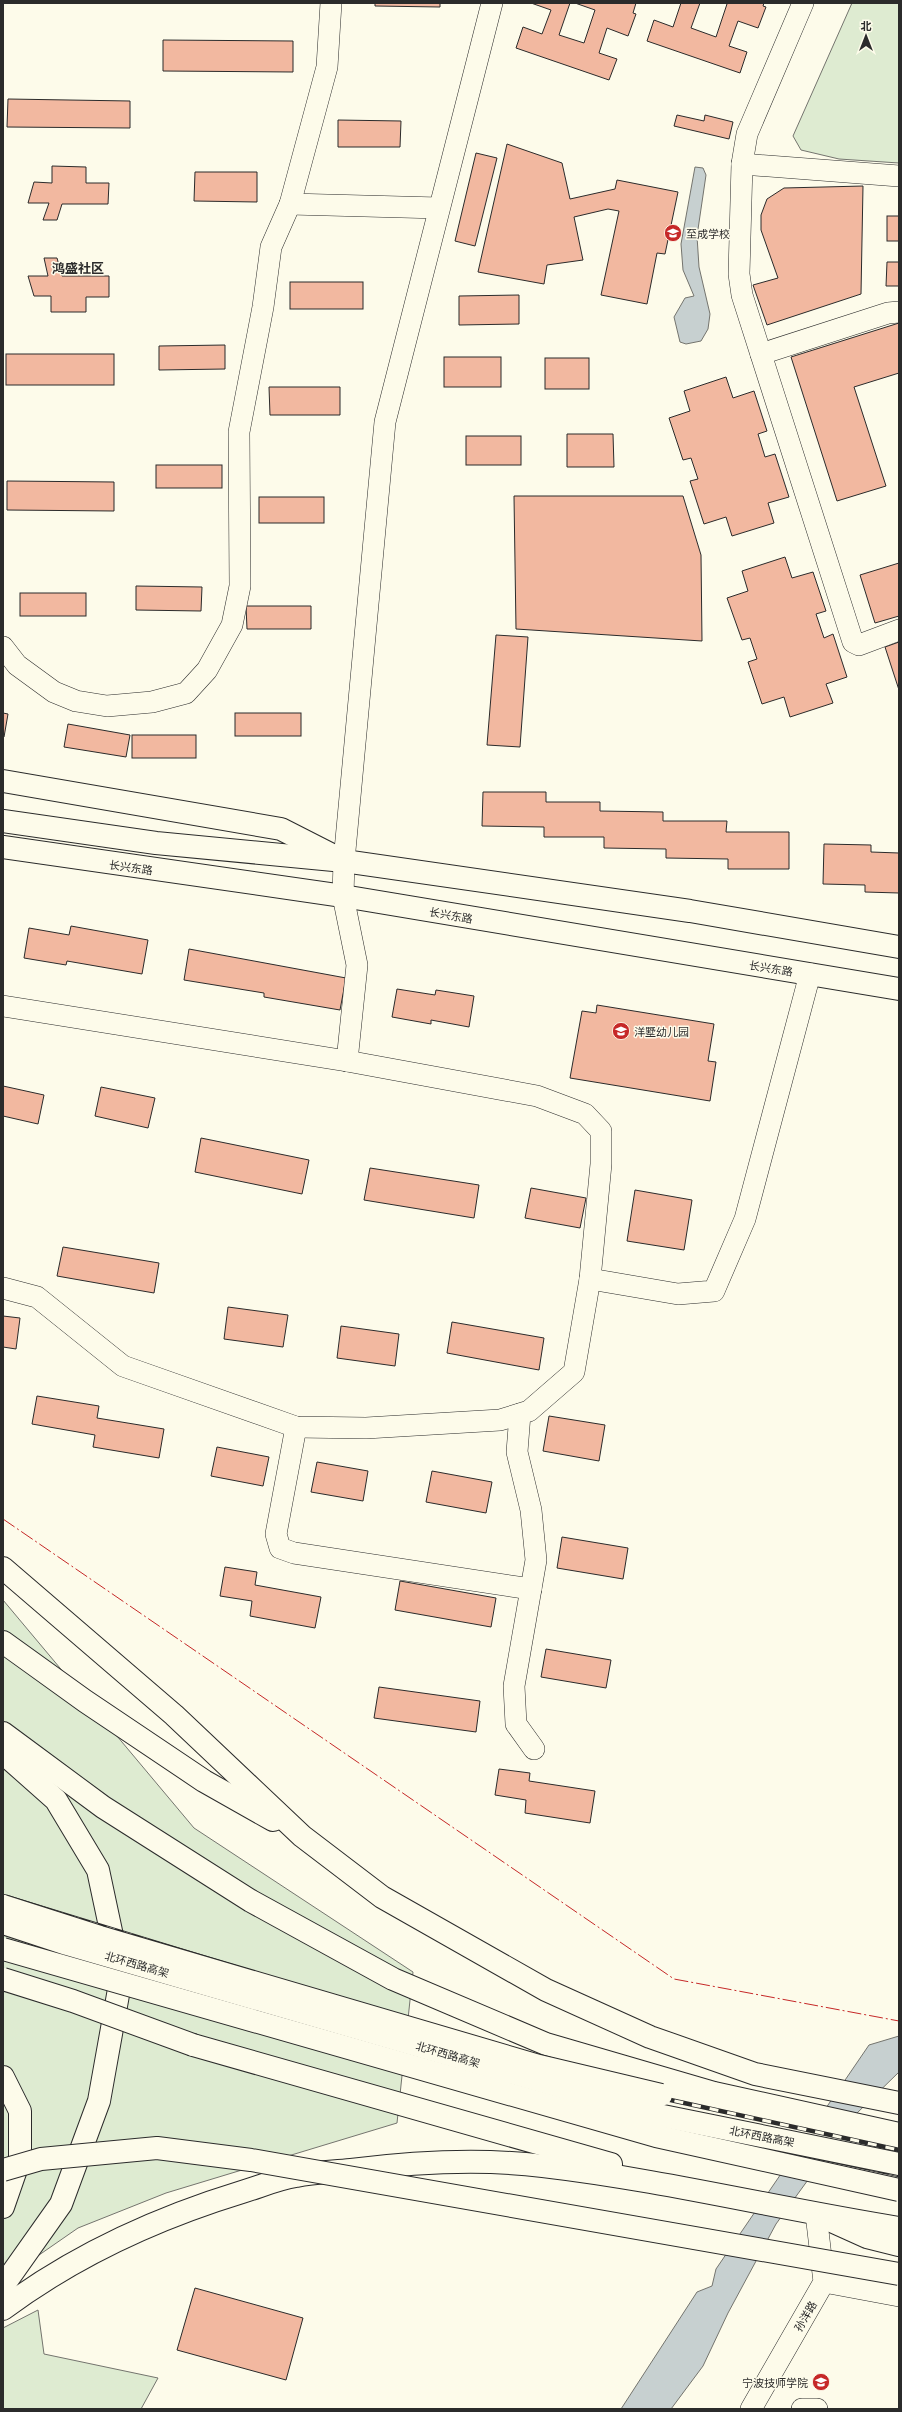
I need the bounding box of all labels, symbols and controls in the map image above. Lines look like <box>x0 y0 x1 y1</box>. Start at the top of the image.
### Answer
north arrow <box>846 16 886 56</box>
text: 北 <box>861 18 872 33</box>
school or university icon: 至成学校 <box>663 223 683 243</box>
place label: 至成学校 <box>686 226 730 241</box>
district label: 鸿盛社区 <box>52 259 104 277</box>
street label: 长兴东路 <box>108 857 154 877</box>
street label: 长兴东路 <box>428 904 474 926</box>
street label: 长兴东路 <box>748 957 794 979</box>
school or university icon: 洋墅幼儿园 <box>611 1021 631 1041</box>
place label: 洋墅幼儿园 <box>634 1024 689 1039</box>
street label: 北环西路高架 <box>103 1948 171 1980</box>
street label: 北环西路高架 <box>414 2038 482 2070</box>
street label: 北环西路高架 <box>728 2122 796 2150</box>
street label: 孙洋路 <box>790 2298 820 2334</box>
school or university icon: 宁波技师学院 <box>811 2372 831 2392</box>
place label: 宁波技师学院 <box>742 2375 808 2390</box>

